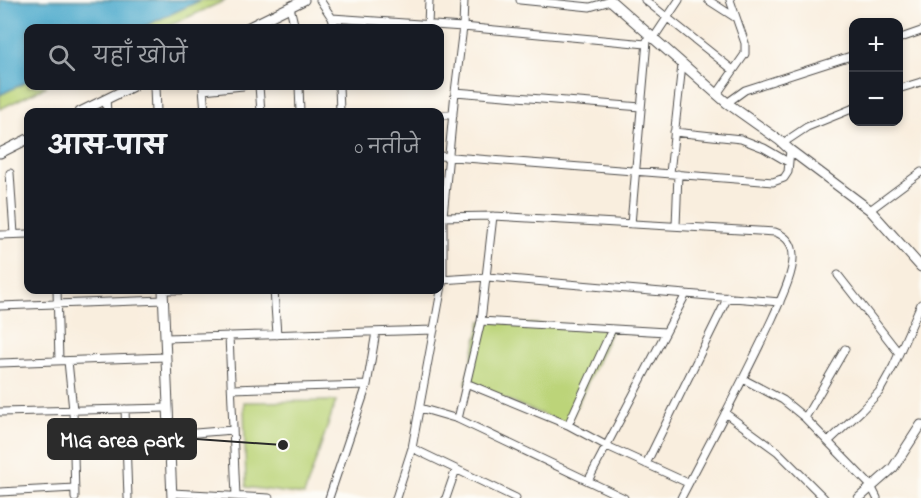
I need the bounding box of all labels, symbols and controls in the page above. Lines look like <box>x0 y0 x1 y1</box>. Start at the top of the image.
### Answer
map controls <box>849 18 903 126</box>
button: + <box>849 18 903 72</box>
search box <box>24 24 444 90</box>
icon: search <box>45 41 78 74</box>
text: यहाँ खोजें <box>93 42 187 74</box>
button: − <box>849 72 903 126</box>
text: आस-पास <box>48 129 166 167</box>
text: 0 नतीजे <box>355 134 420 163</box>
callout: MIG area park <box>48 419 196 459</box>
text: MIG area park <box>60 426 185 458</box>

